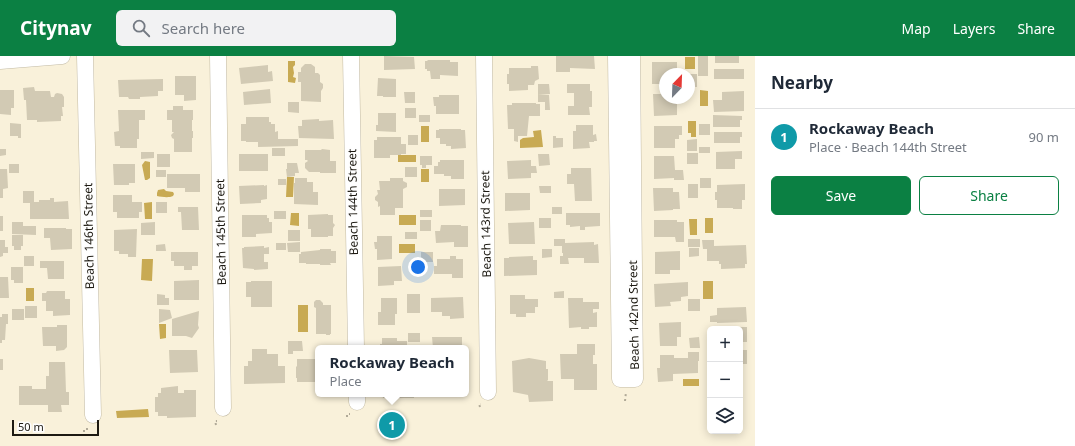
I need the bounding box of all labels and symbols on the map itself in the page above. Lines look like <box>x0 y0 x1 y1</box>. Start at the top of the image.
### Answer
north arrow <box>659 68 695 104</box>
street label: Beach 144th Street <box>343 148 362 255</box>
street label: Beach 143rd Street <box>476 170 495 278</box>
street label: Beach 145th Street <box>211 178 230 285</box>
street label: Beach 146th Street <box>79 182 98 289</box>
your location <box>408 257 428 277</box>
street label: Beach 142nd Street <box>624 259 643 370</box>
pin: 1 <box>379 410 405 440</box>
scale bar <box>12 418 99 437</box>

